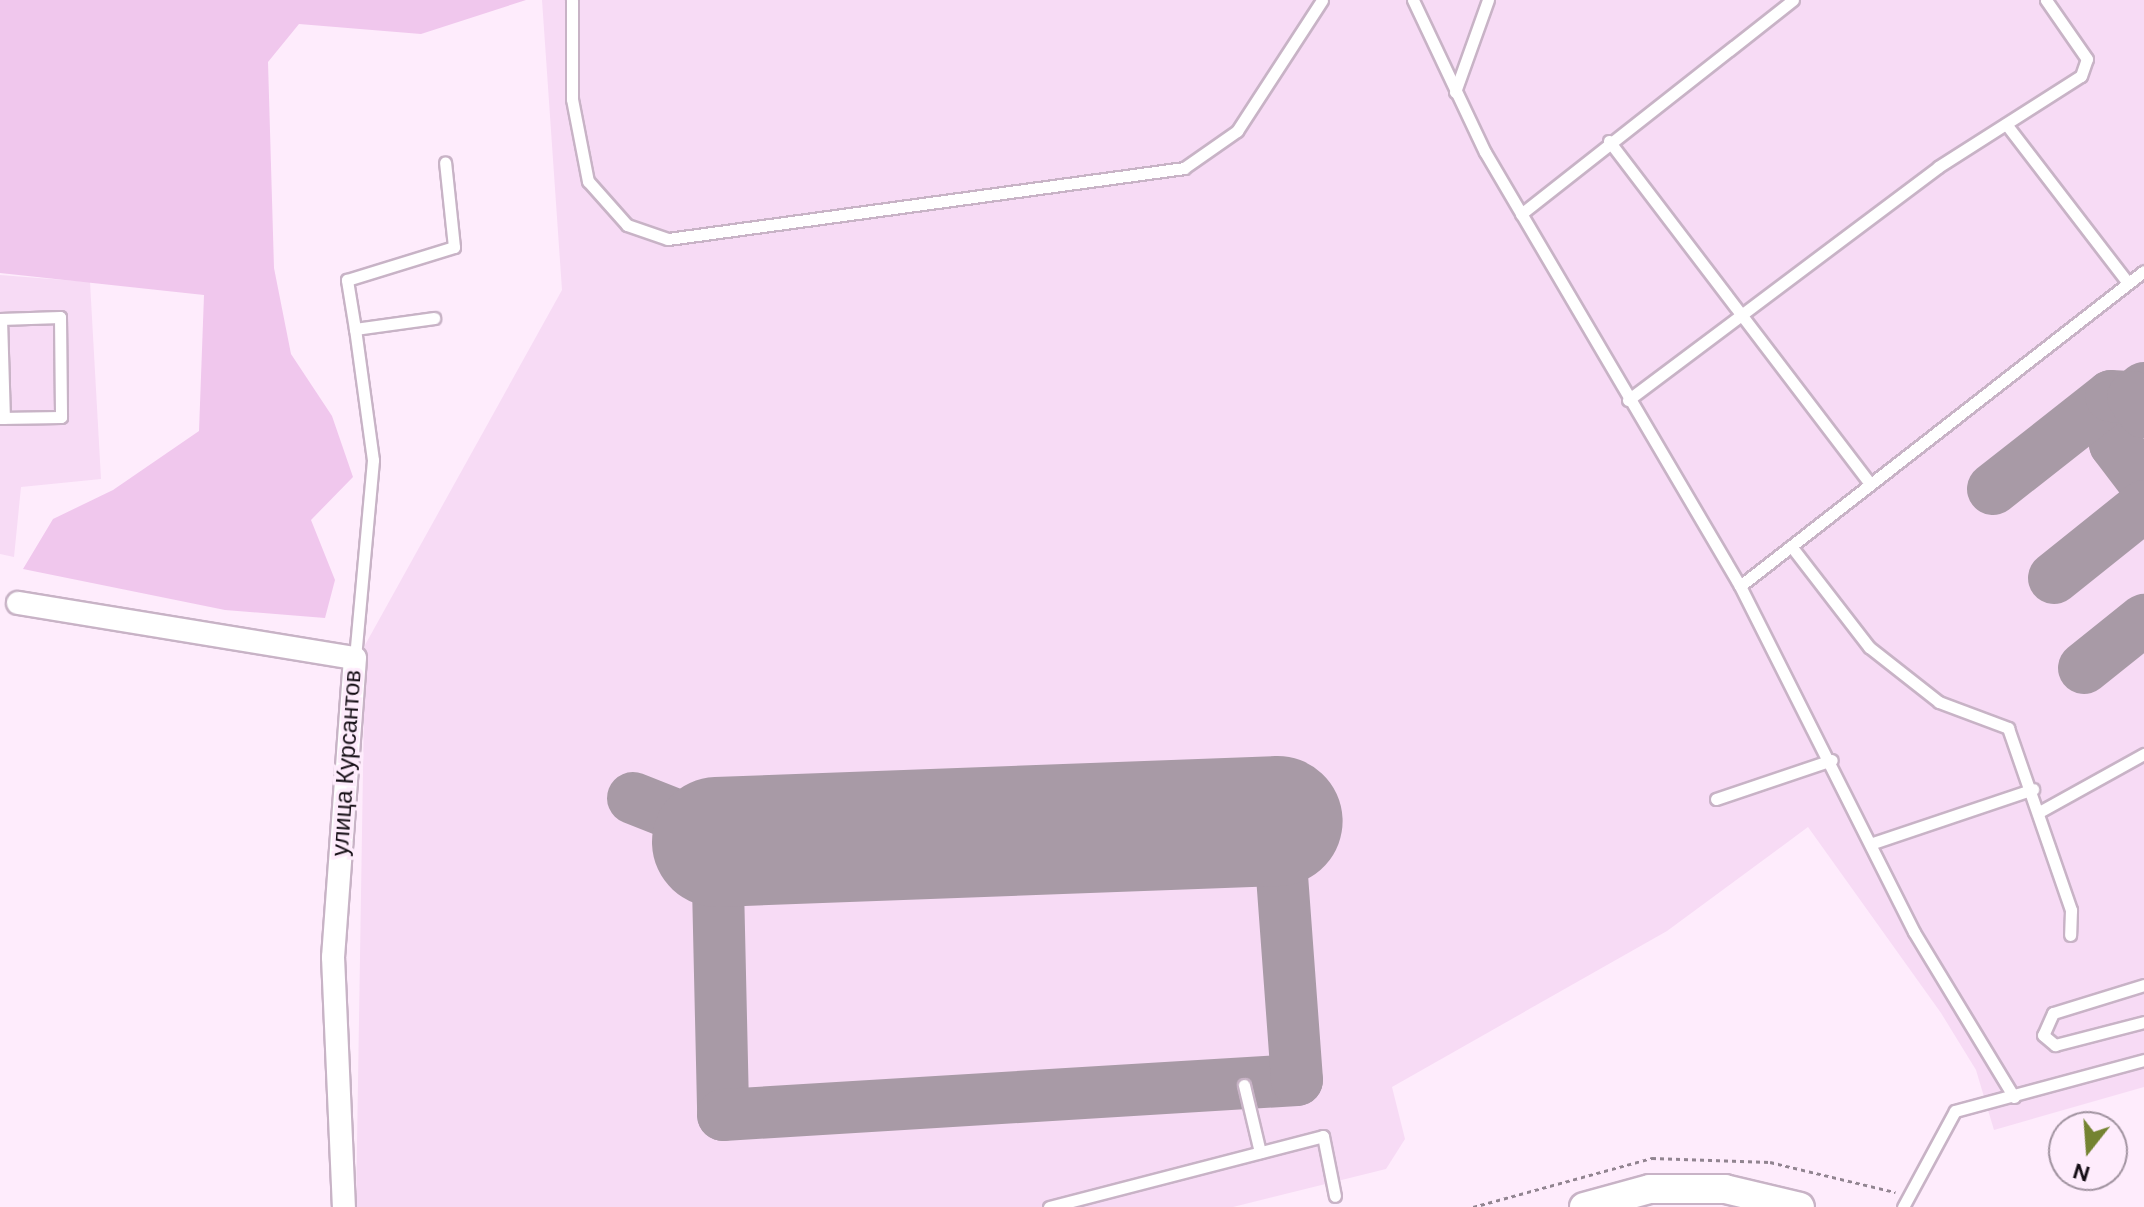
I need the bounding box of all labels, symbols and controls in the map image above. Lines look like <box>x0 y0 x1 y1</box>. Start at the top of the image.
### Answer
street label: улица Курсантов <box>325 669 367 857</box>
north arrow <box>2048 1111 2128 1191</box>
text: N <box>2070 1156 2093 1189</box>

